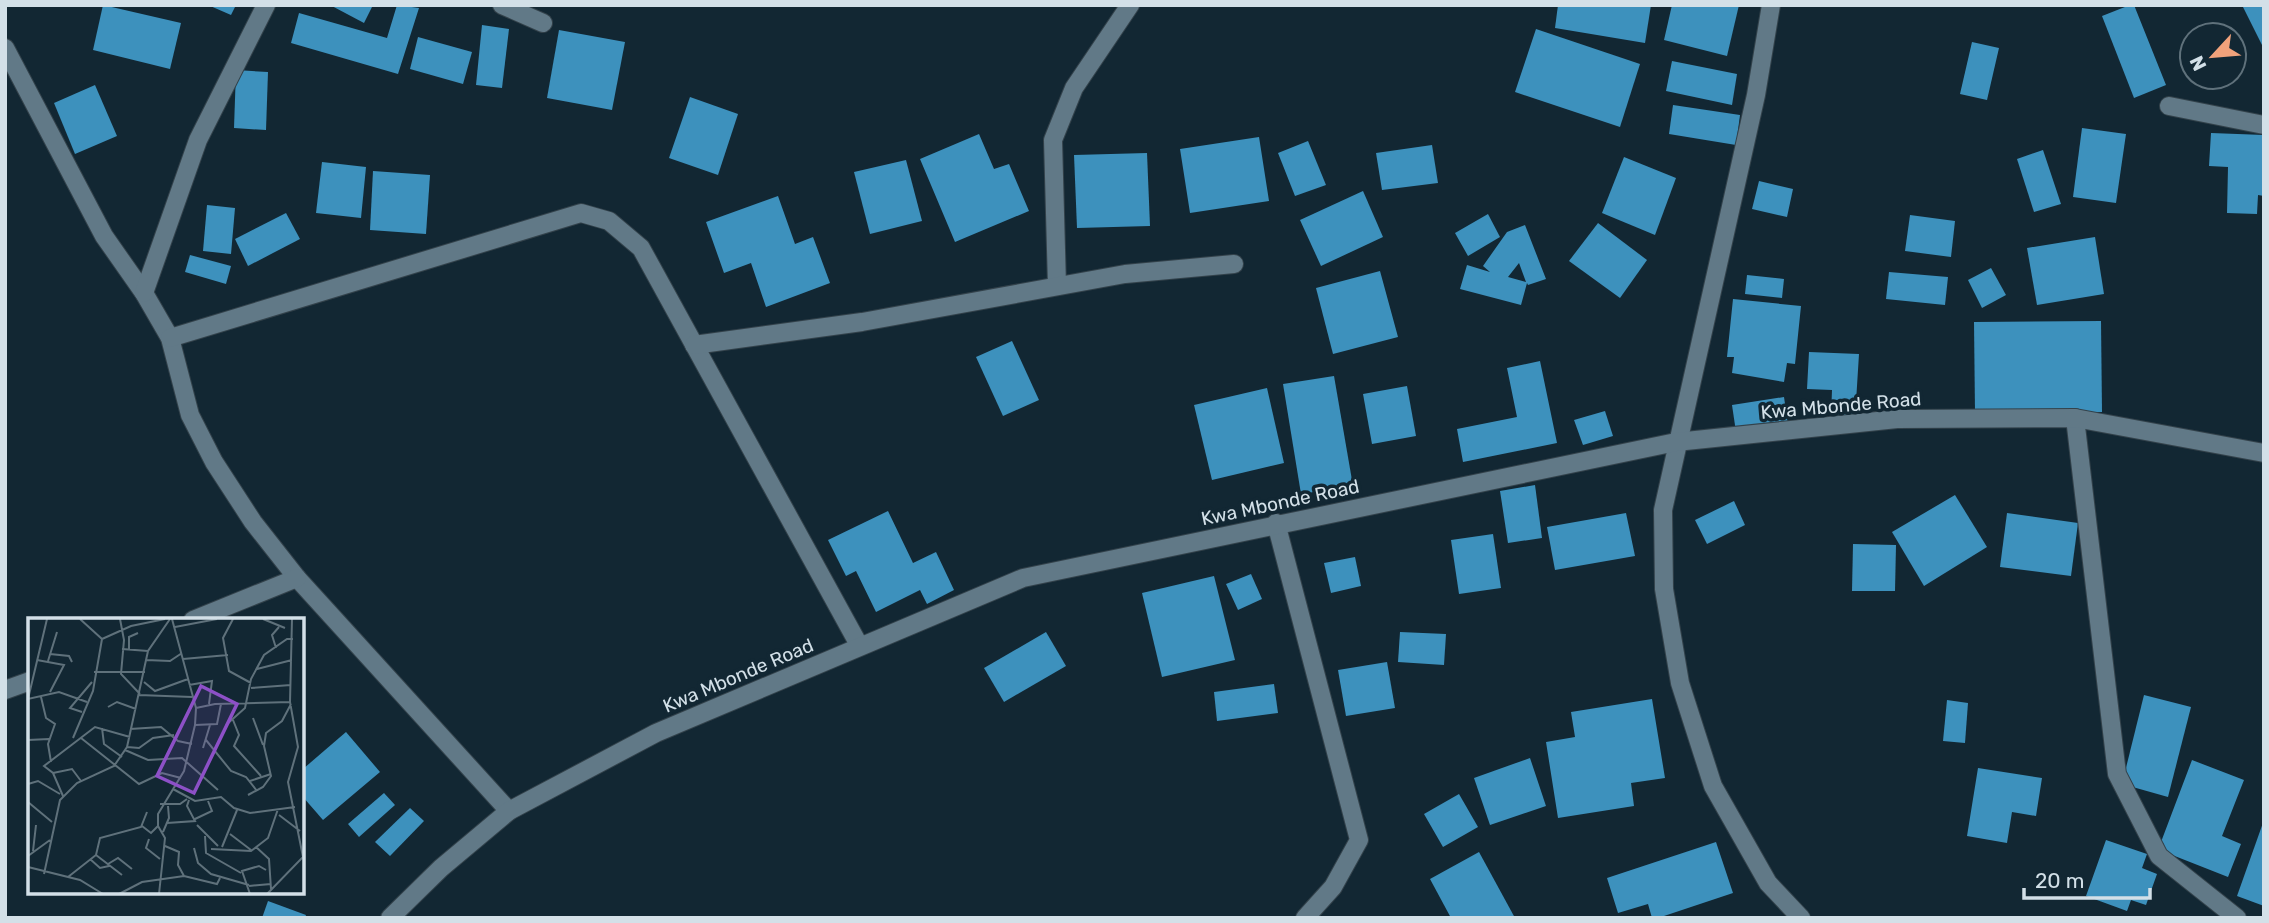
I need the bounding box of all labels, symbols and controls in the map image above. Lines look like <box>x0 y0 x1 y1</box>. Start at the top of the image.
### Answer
north arrow <box>2178 21 2248 91</box>
text: N <box>2185 52 2212 74</box>
street label: Kwa Mbonde Road <box>1760 387 1922 424</box>
street label: Kwa Mbonde Road <box>1199 474 1361 530</box>
inset map <box>28 618 304 895</box>
street label: Kwa Mbonde Road <box>660 633 817 718</box>
scale bar <box>2024 856 2150 900</box>
text: 20 m <box>2035 868 2084 893</box>

